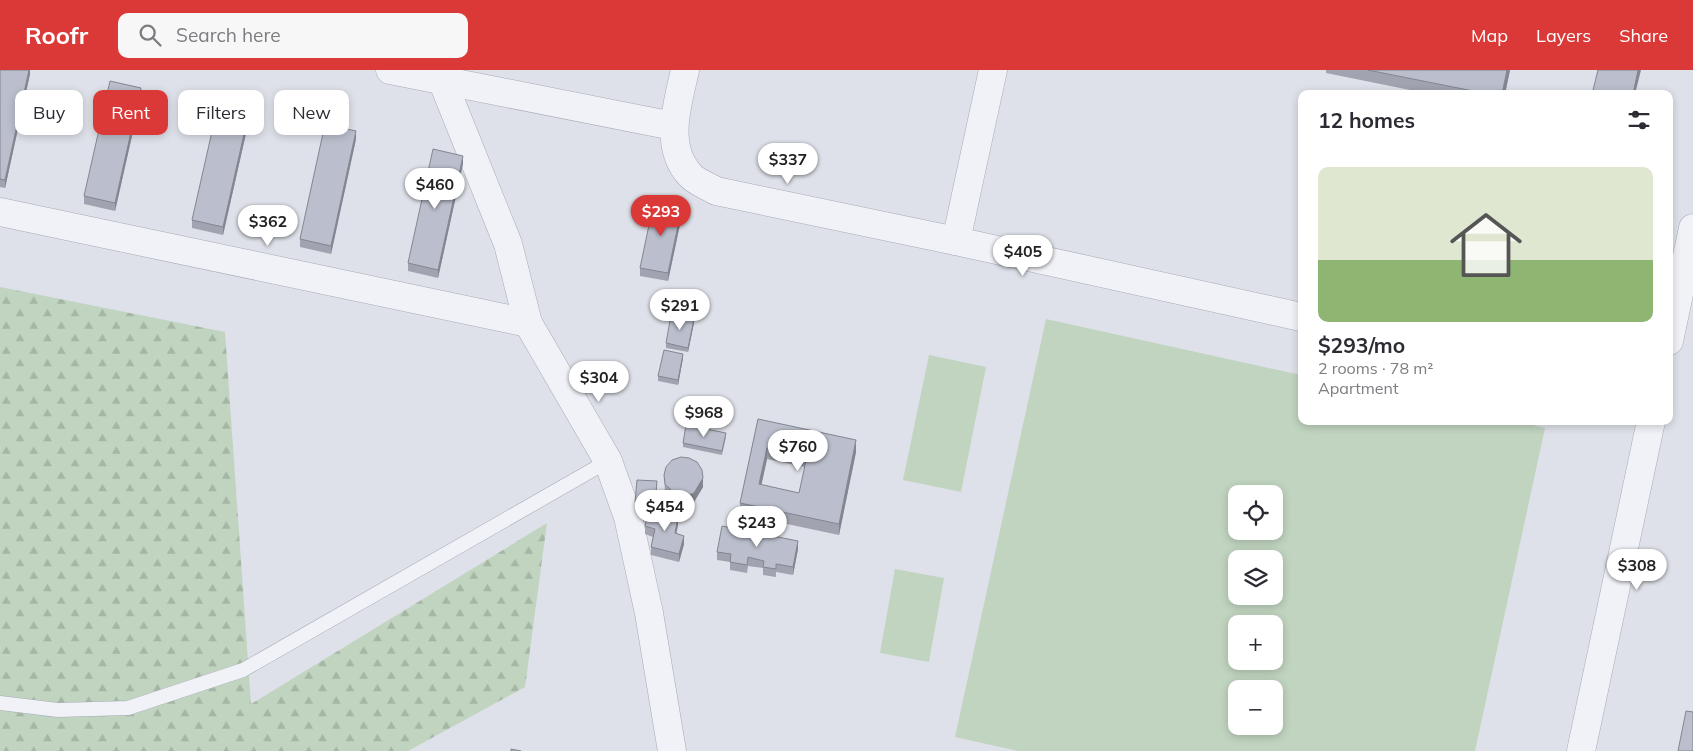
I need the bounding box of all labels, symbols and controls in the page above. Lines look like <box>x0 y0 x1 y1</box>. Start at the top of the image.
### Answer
search box <box>118 13 468 58</box>
text: Roofr <box>25 20 88 50</box>
icon: search <box>136 21 164 49</box>
text: Search here <box>176 23 281 47</box>
text: Map <box>1471 24 1508 47</box>
text: Layers <box>1536 24 1591 47</box>
text: Share <box>1619 24 1668 47</box>
chip: Buy <box>15 90 83 135</box>
chip: Rent <box>93 90 168 135</box>
chip: Filters <box>178 90 264 135</box>
chip: New <box>274 90 349 135</box>
icon: filters <box>1625 106 1653 134</box>
text: 12 homes <box>1318 107 1415 133</box>
pin: $337 <box>758 142 818 185</box>
text: $337 <box>769 149 807 169</box>
pin: $460 <box>405 168 465 210</box>
text: $460 <box>416 174 454 194</box>
pin: $293 <box>631 194 691 237</box>
icon: home <box>1441 200 1531 290</box>
text: $293 <box>642 201 680 221</box>
pin: $362 <box>238 204 298 247</box>
text: $362 <box>249 211 287 231</box>
pin: $405 <box>993 234 1053 277</box>
text: $405 <box>1004 241 1042 261</box>
pin: $291 <box>650 288 710 331</box>
text: $291 <box>661 295 699 315</box>
text: $293/mo <box>1318 332 1405 358</box>
text: 2 rooms · 78 m² <box>1318 358 1433 378</box>
pin: $304 <box>569 360 629 403</box>
text: $304 <box>580 367 618 387</box>
text: Apartment <box>1318 378 1399 398</box>
pin: $968 <box>674 396 734 438</box>
text: $968 <box>685 402 723 422</box>
pin: $760 <box>768 430 828 472</box>
text: $760 <box>779 436 817 456</box>
map controls <box>1228 485 1283 735</box>
button: locate <box>1228 485 1283 540</box>
pin: $454 <box>635 490 695 532</box>
text: $454 <box>646 496 684 516</box>
pin: $243 <box>727 506 787 548</box>
text: $243 <box>738 512 776 532</box>
pin: $308 <box>1607 548 1667 591</box>
button: layers <box>1228 550 1283 605</box>
text: $308 <box>1618 555 1656 575</box>
button: + <box>1228 615 1283 670</box>
button: − <box>1228 680 1283 735</box>

